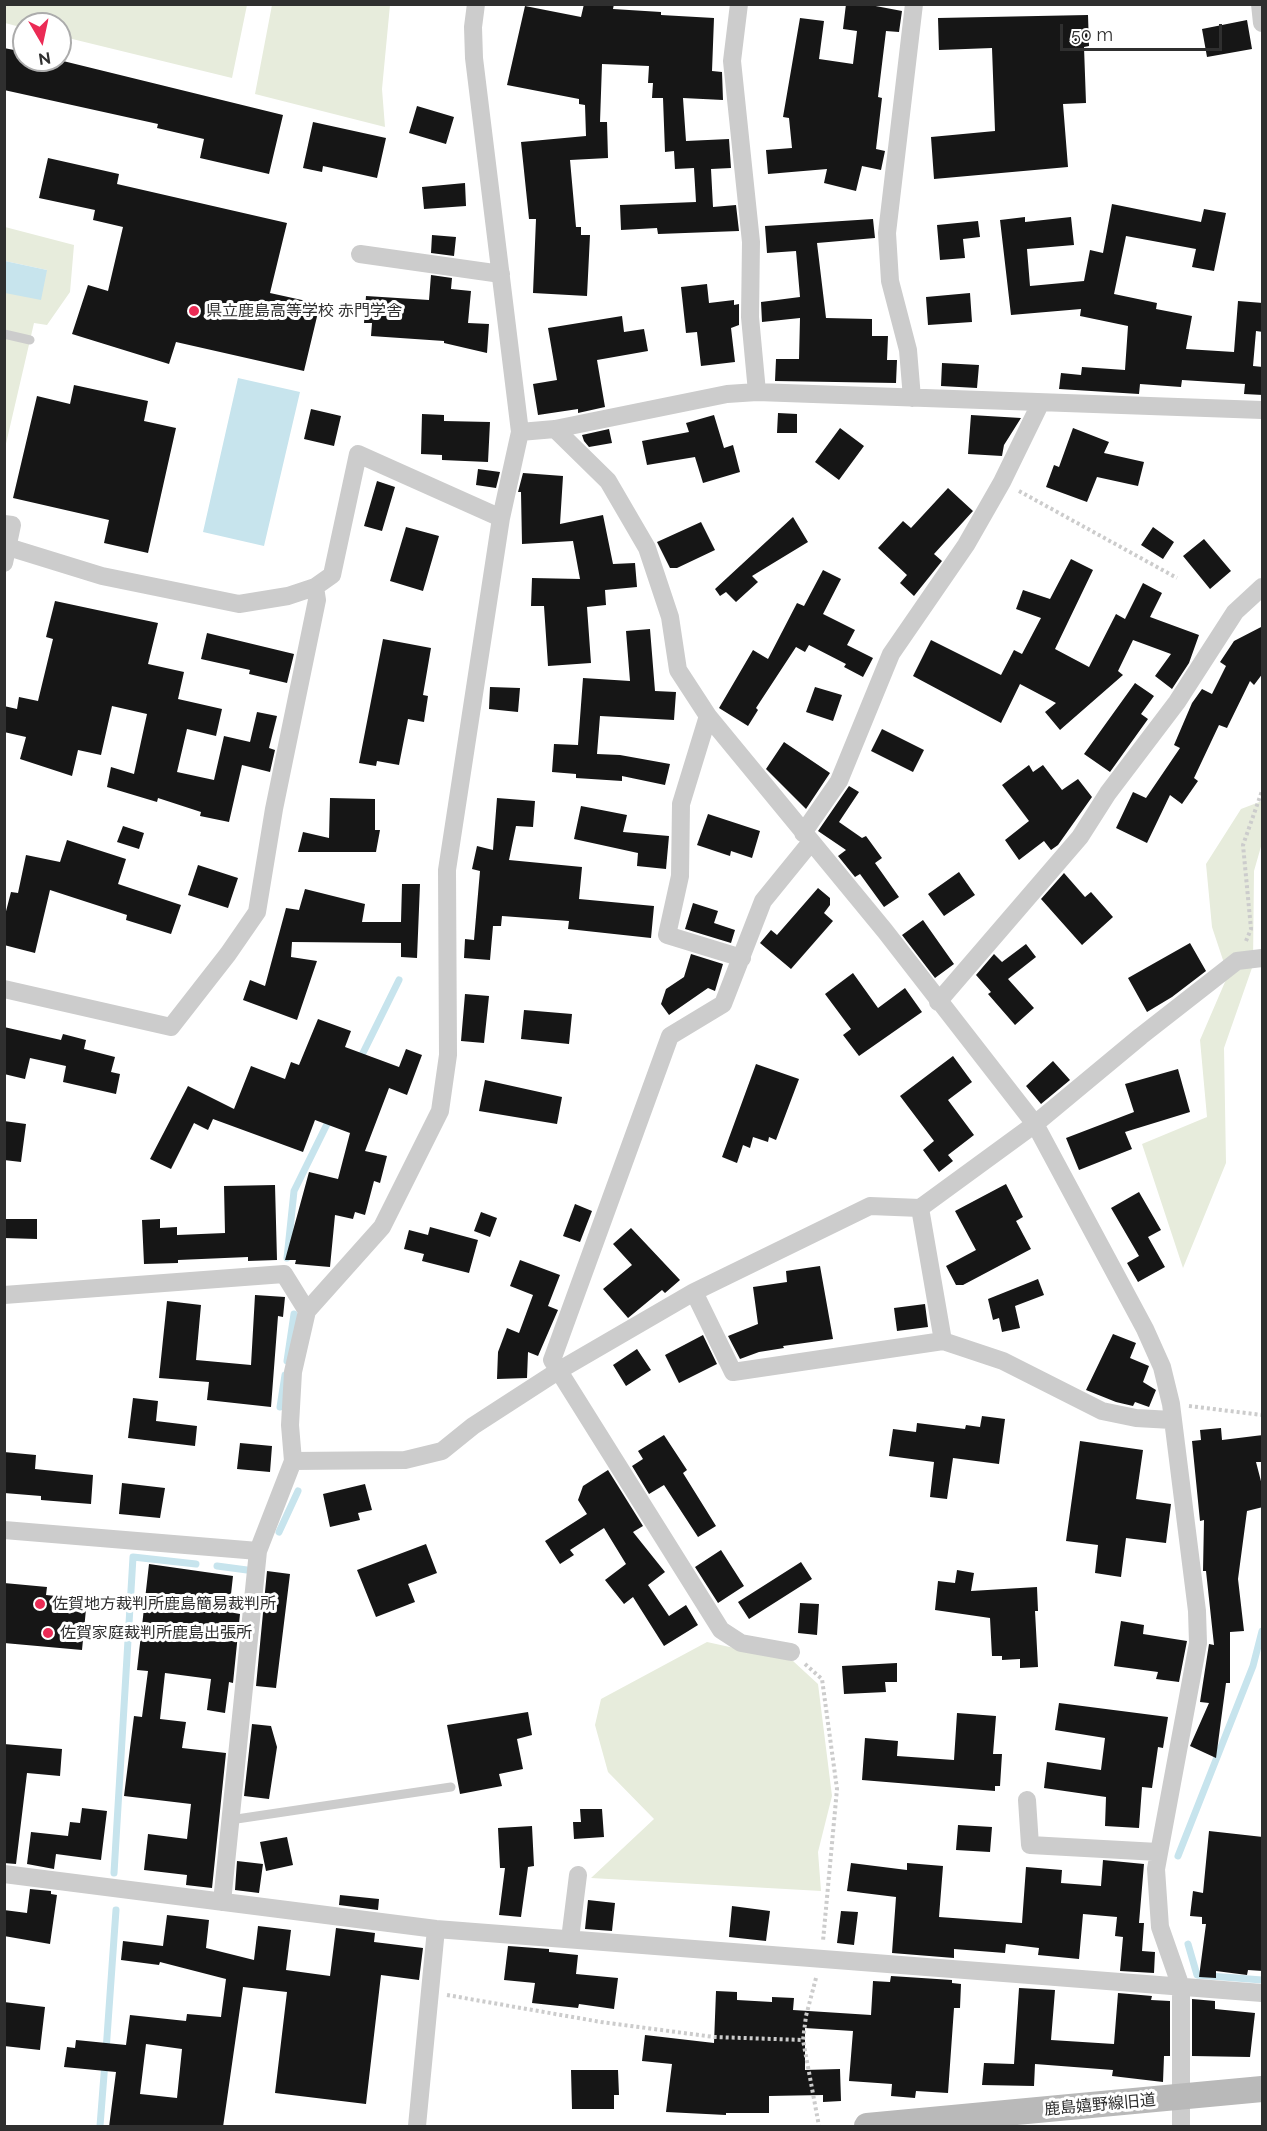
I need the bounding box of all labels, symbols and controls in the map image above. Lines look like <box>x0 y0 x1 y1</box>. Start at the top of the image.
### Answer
north arrow <box>12 12 72 72</box>
scale bar <box>1063 12 1225 50</box>
text: 50 m <box>1071 24 1113 45</box>
text: N <box>37 48 52 69</box>
place label: 県立鹿島高等学校 赤門学舎 <box>206 301 402 321</box>
marker: 県立鹿島高等学校 赤門学舎 <box>187 304 201 318</box>
place label: 佐賀地方裁判所鹿島簡易裁判所 <box>52 1594 276 1614</box>
marker: 佐賀地方裁判所鹿島簡易裁判所 <box>33 1597 47 1611</box>
place label: 佐賀家庭裁判所鹿島出張所 <box>60 1623 252 1643</box>
marker: 佐賀家庭裁判所鹿島出張所 <box>41 1626 55 1640</box>
street label: 鹿島嬉野線旧道 <box>1043 2091 1157 2119</box>

